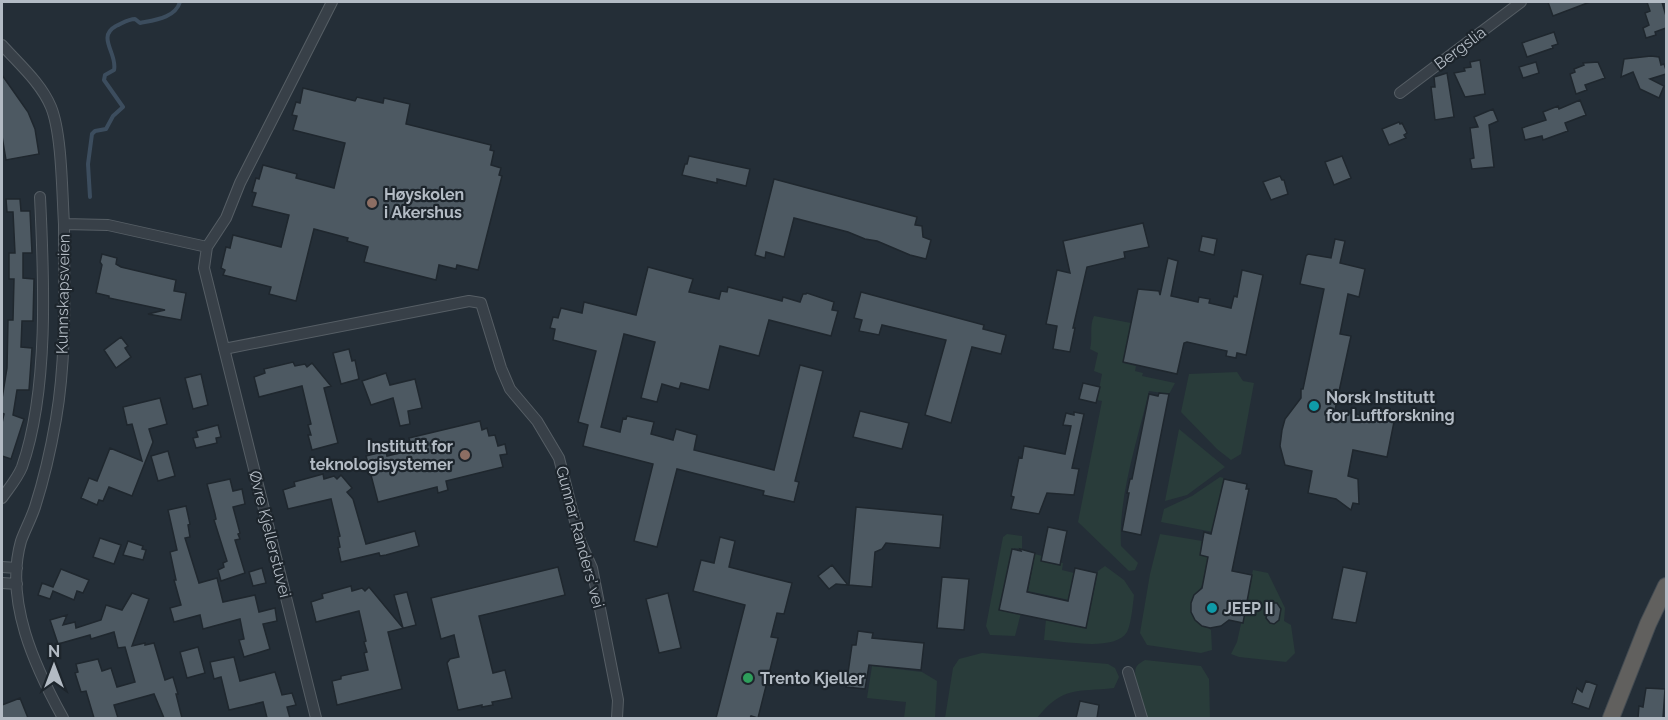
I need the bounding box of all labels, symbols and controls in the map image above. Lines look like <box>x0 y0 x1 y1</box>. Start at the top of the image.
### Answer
street label: Bergslia <box>1430 22 1490 74</box>
place label: Høyskolen i Akershus <box>384 185 464 222</box>
marker: Høyskolen i Akershus <box>365 196 379 210</box>
street label: Kunnskapsveien <box>52 234 74 354</box>
place label: Norsk Institutt for Luftforskning <box>1326 388 1455 425</box>
marker: Norsk Institutt for Luftforskning <box>1307 399 1321 413</box>
place label: Institutt for teknologisystemer <box>310 437 453 474</box>
marker: Institutt for teknologisystemer <box>458 448 472 462</box>
street label: Gunnar Randers' vei <box>552 464 608 610</box>
street label: Øvre Kjellerstuvei <box>245 469 295 599</box>
place label: JEEP II <box>1224 599 1274 618</box>
marker: JEEP II <box>1205 601 1219 615</box>
north arrow <box>24 636 84 696</box>
text: N <box>48 642 60 661</box>
place label: Trento Kjeller <box>760 669 864 688</box>
marker: Trento Kjeller <box>741 671 755 685</box>

